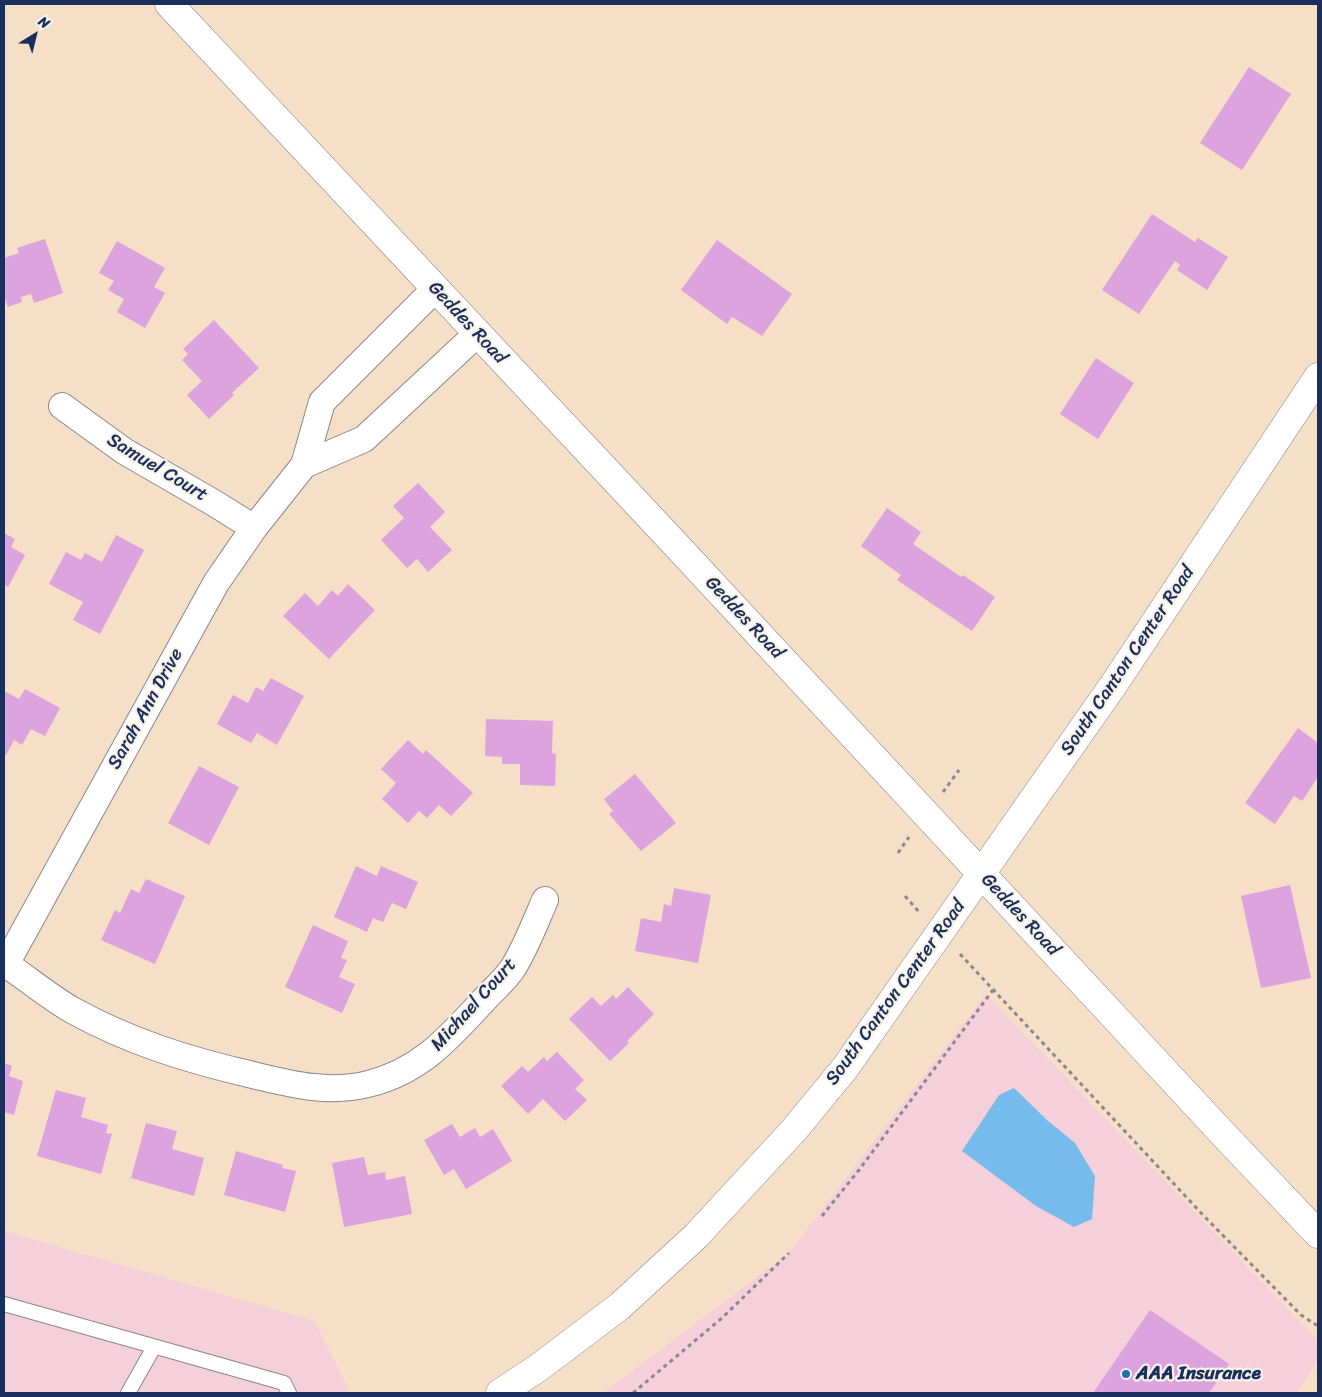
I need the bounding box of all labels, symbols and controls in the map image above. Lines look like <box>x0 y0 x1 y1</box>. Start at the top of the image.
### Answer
text: N <box>33 9 55 35</box>
north arrow <box>10 10 60 60</box>
street label: Geddes Road <box>423 277 511 369</box>
street label: Samuel Court <box>102 429 212 507</box>
street label: South Canton Center Road <box>1056 562 1200 760</box>
street label: Geddes Road <box>700 572 788 664</box>
street label: Sarah Ann Drive <box>103 645 189 773</box>
street label: Geddes Road <box>976 869 1064 961</box>
street label: South Canton Center Road <box>821 896 971 1090</box>
street label: Michael Court <box>426 954 522 1056</box>
place label: AAA Insurance <box>1136 1363 1261 1385</box>
marker: AAA Insurance <box>1120 1368 1132 1380</box>

